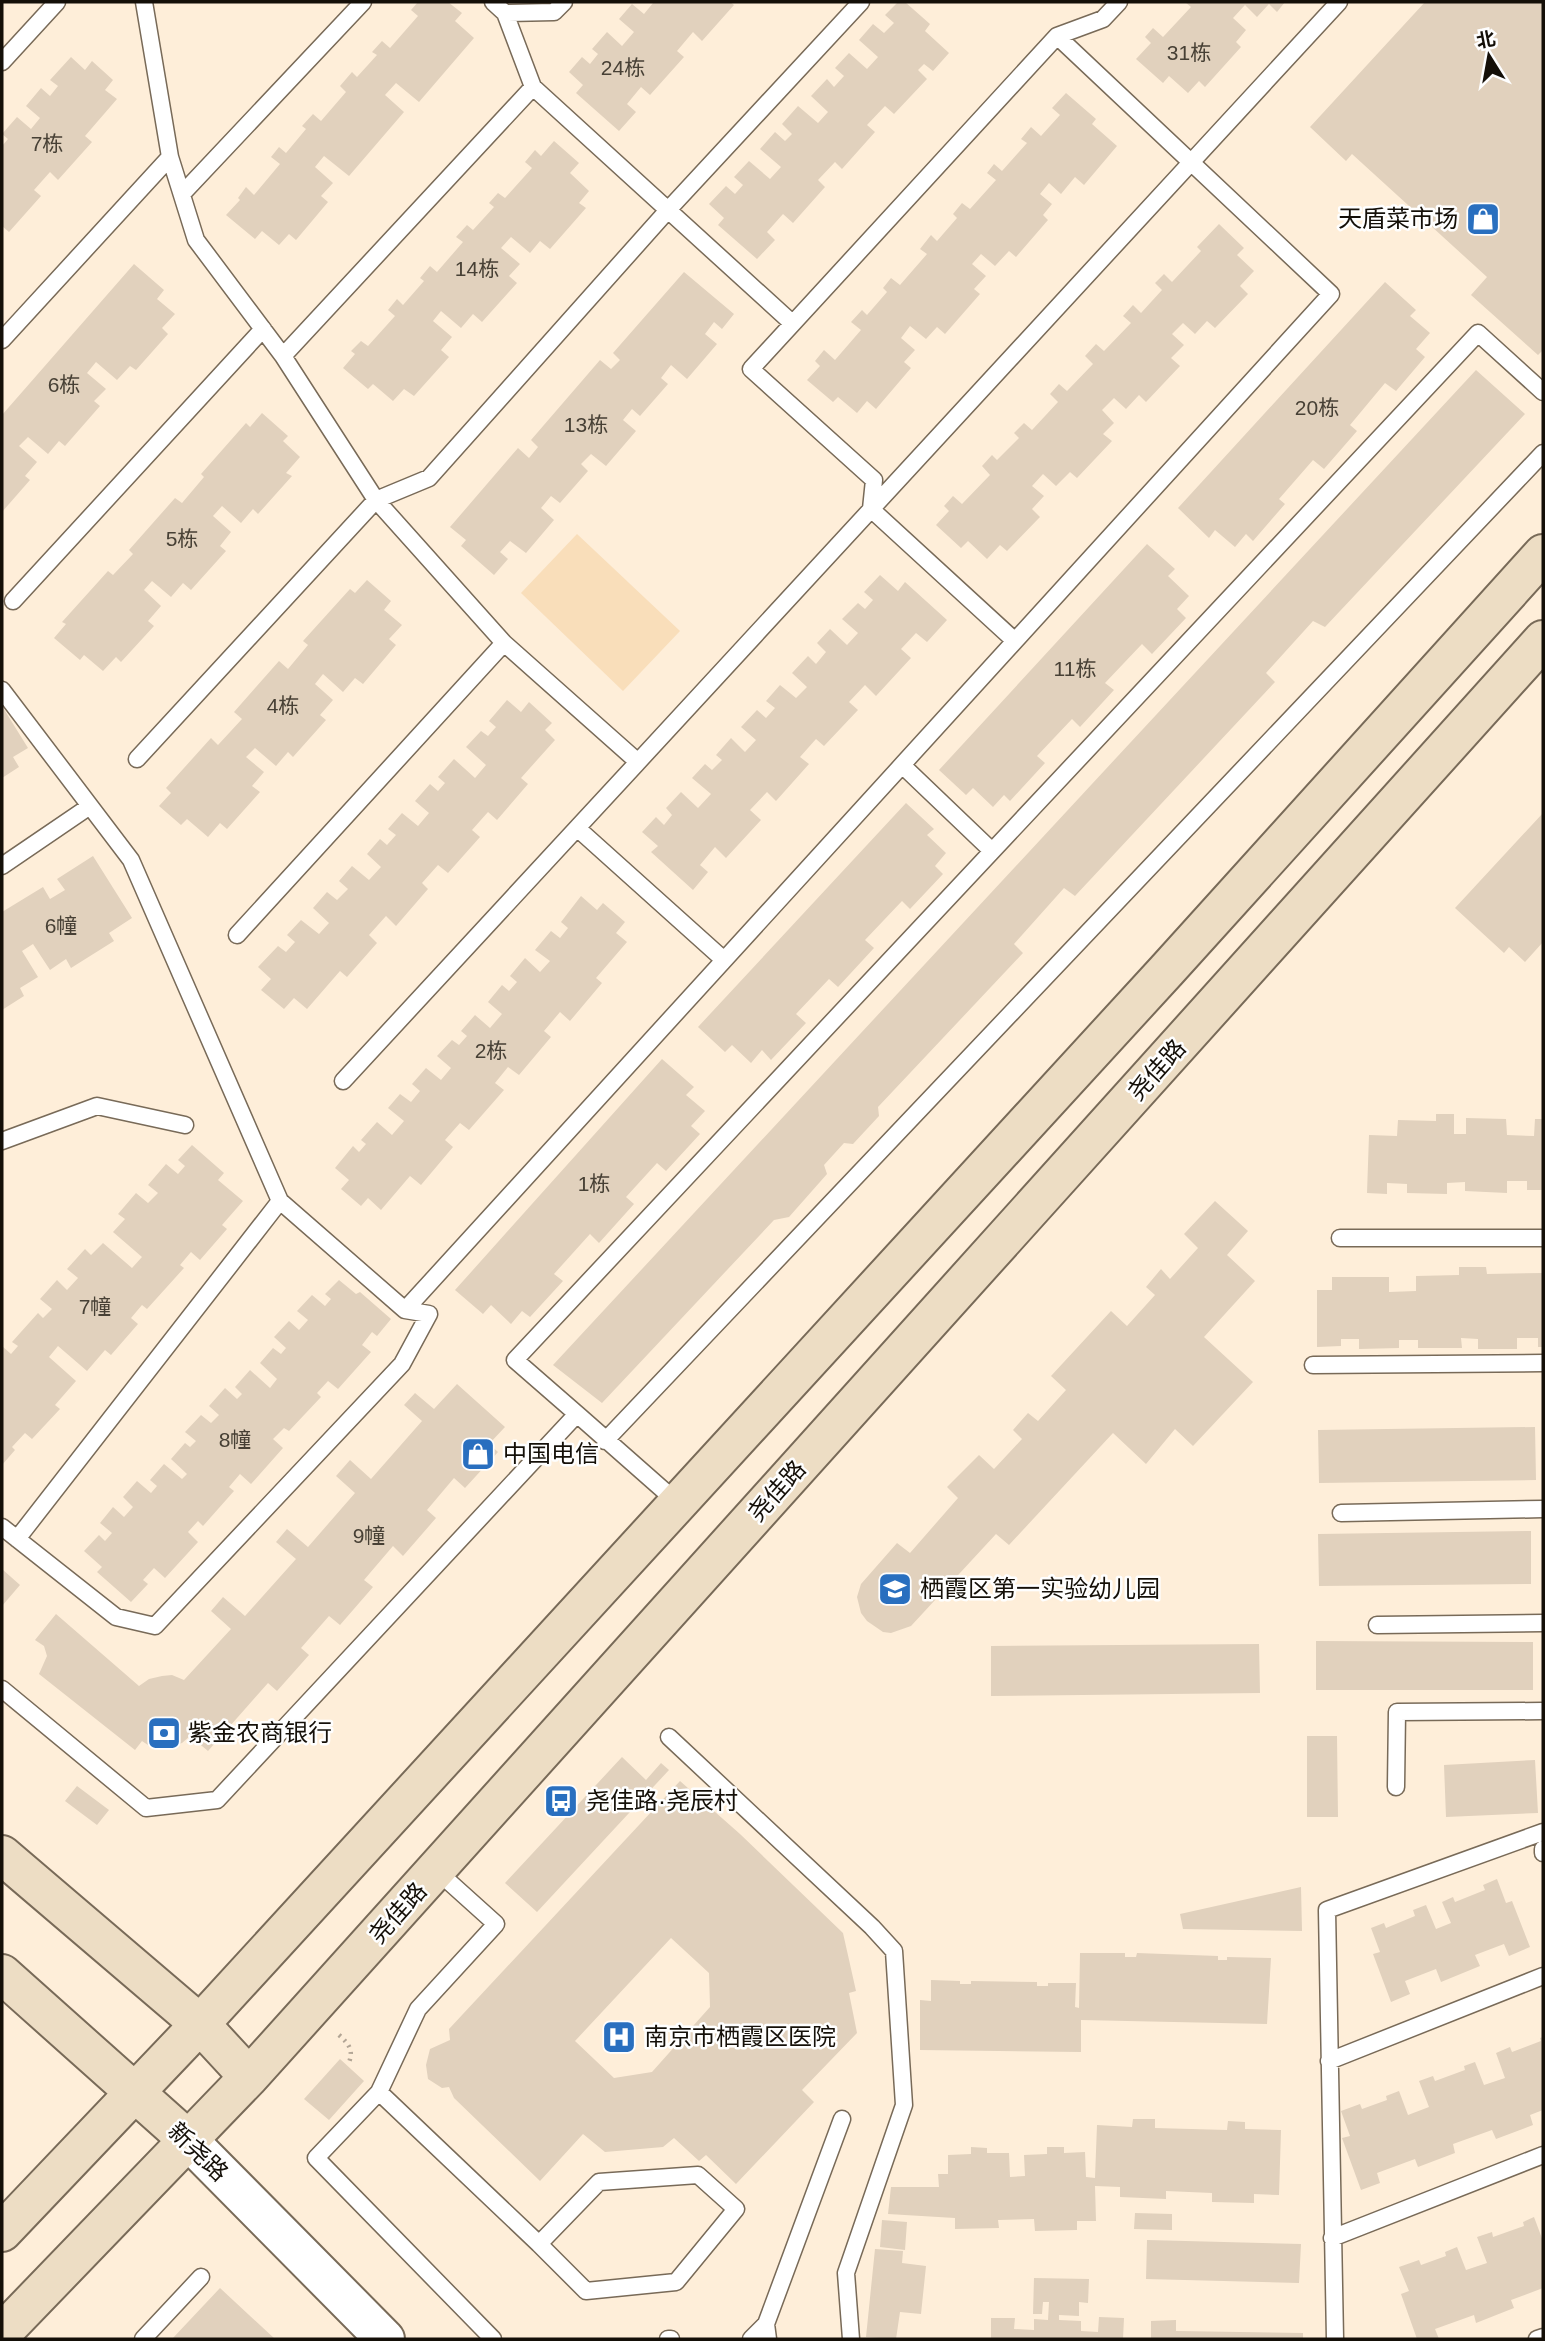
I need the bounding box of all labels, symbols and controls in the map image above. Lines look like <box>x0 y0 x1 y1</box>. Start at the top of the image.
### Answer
north arrow <box>1454 21 1524 91</box>
text: 北 <box>1475 28 1497 52</box>
house number: 31栋 <box>1167 41 1211 64</box>
house number: 24栋 <box>601 56 645 79</box>
house number: 7栋 <box>31 132 63 155</box>
shop icon: 天盾菜市场 <box>1464 200 1502 238</box>
place label: 天盾菜市场 <box>1338 205 1458 232</box>
house number: 14栋 <box>455 257 499 280</box>
house number: 6栋 <box>48 373 80 396</box>
house number: 20栋 <box>1295 396 1339 419</box>
house number: 13栋 <box>564 413 608 436</box>
house number: 5栋 <box>166 527 198 550</box>
house number: 11栋 <box>1054 657 1096 680</box>
house number: 4栋 <box>267 694 299 717</box>
house number: 6幢 <box>45 914 77 937</box>
street label: 尧佳路 <box>1123 1034 1191 1105</box>
house number: 2栋 <box>475 1039 507 1062</box>
house number: 1栋 <box>578 1172 610 1195</box>
house number: 7幢 <box>79 1295 111 1318</box>
house number: 8幢 <box>219 1428 251 1451</box>
shop icon: 中国电信 <box>459 1435 497 1473</box>
place label: 中国电信 <box>503 1440 599 1467</box>
street label: 尧佳路 <box>743 1455 811 1526</box>
house number: 9幢 <box>353 1524 385 1547</box>
school or university icon: 栖霞区第一实验幼儿园 <box>876 1570 914 1608</box>
place label: 栖霞区第一实验幼儿园 <box>920 1575 1160 1602</box>
bank icon: 紫金农商银行 <box>145 1714 183 1752</box>
place label: 紫金农商银行 <box>188 1719 332 1746</box>
bus stop icon: 尧佳路·尧辰村 <box>542 1782 580 1820</box>
place label: 尧佳路·尧辰村 <box>586 1787 738 1814</box>
street label: 尧佳路 <box>364 1877 432 1948</box>
hospital icon: 南京市栖霞区医院 <box>600 2018 638 2056</box>
place label: 南京市栖霞区医院 <box>644 2023 836 2050</box>
street label: 新尧路 <box>163 2117 234 2186</box>

